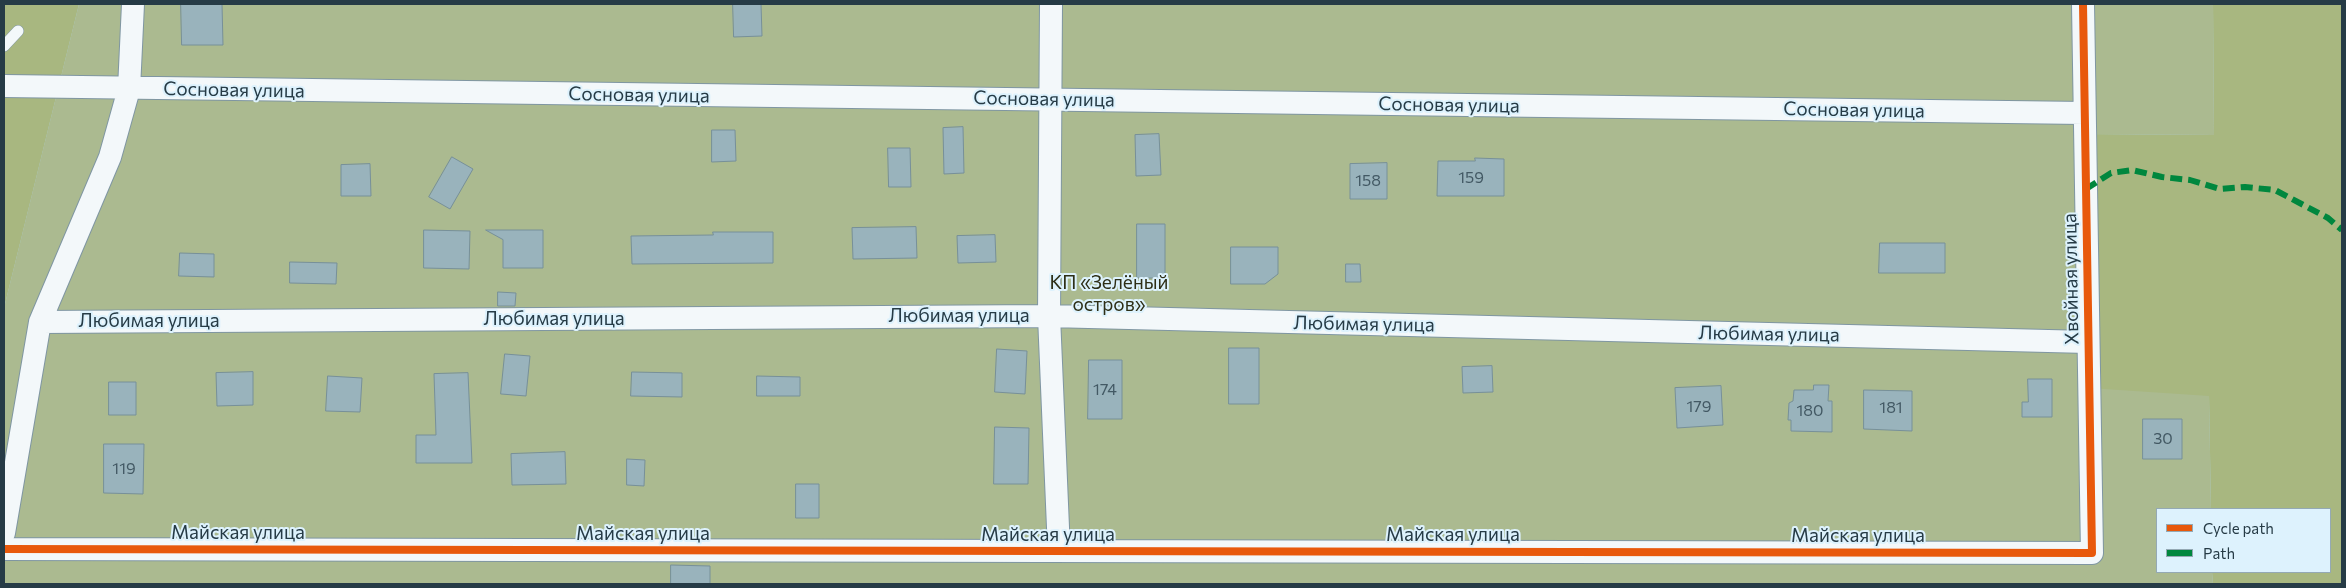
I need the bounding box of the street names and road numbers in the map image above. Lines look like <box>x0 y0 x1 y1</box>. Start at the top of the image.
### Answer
street label: Сосновая улица <box>163 77 305 103</box>
street label: Сосновая улица <box>568 82 710 108</box>
street label: Сосновая улица <box>973 86 1115 112</box>
street label: Сосновая улица <box>1378 92 1520 118</box>
street label: Сосновая улица <box>1783 97 1925 123</box>
street label: Хвойная улица <box>2058 213 2084 345</box>
street label: Любимая улица <box>888 305 1030 327</box>
street label: Любимая улица <box>483 308 625 330</box>
street label: Любимая улица <box>78 310 220 332</box>
street label: Любимая улица <box>1293 311 1435 337</box>
street label: Любимая улица <box>1698 321 1840 347</box>
street label: Майская улица <box>171 522 305 544</box>
street label: Майская улица <box>576 523 710 545</box>
street label: Майская улица <box>981 524 1115 546</box>
street label: Майская улица <box>1386 524 1520 546</box>
street label: Майская улица <box>1791 525 1925 547</box>

